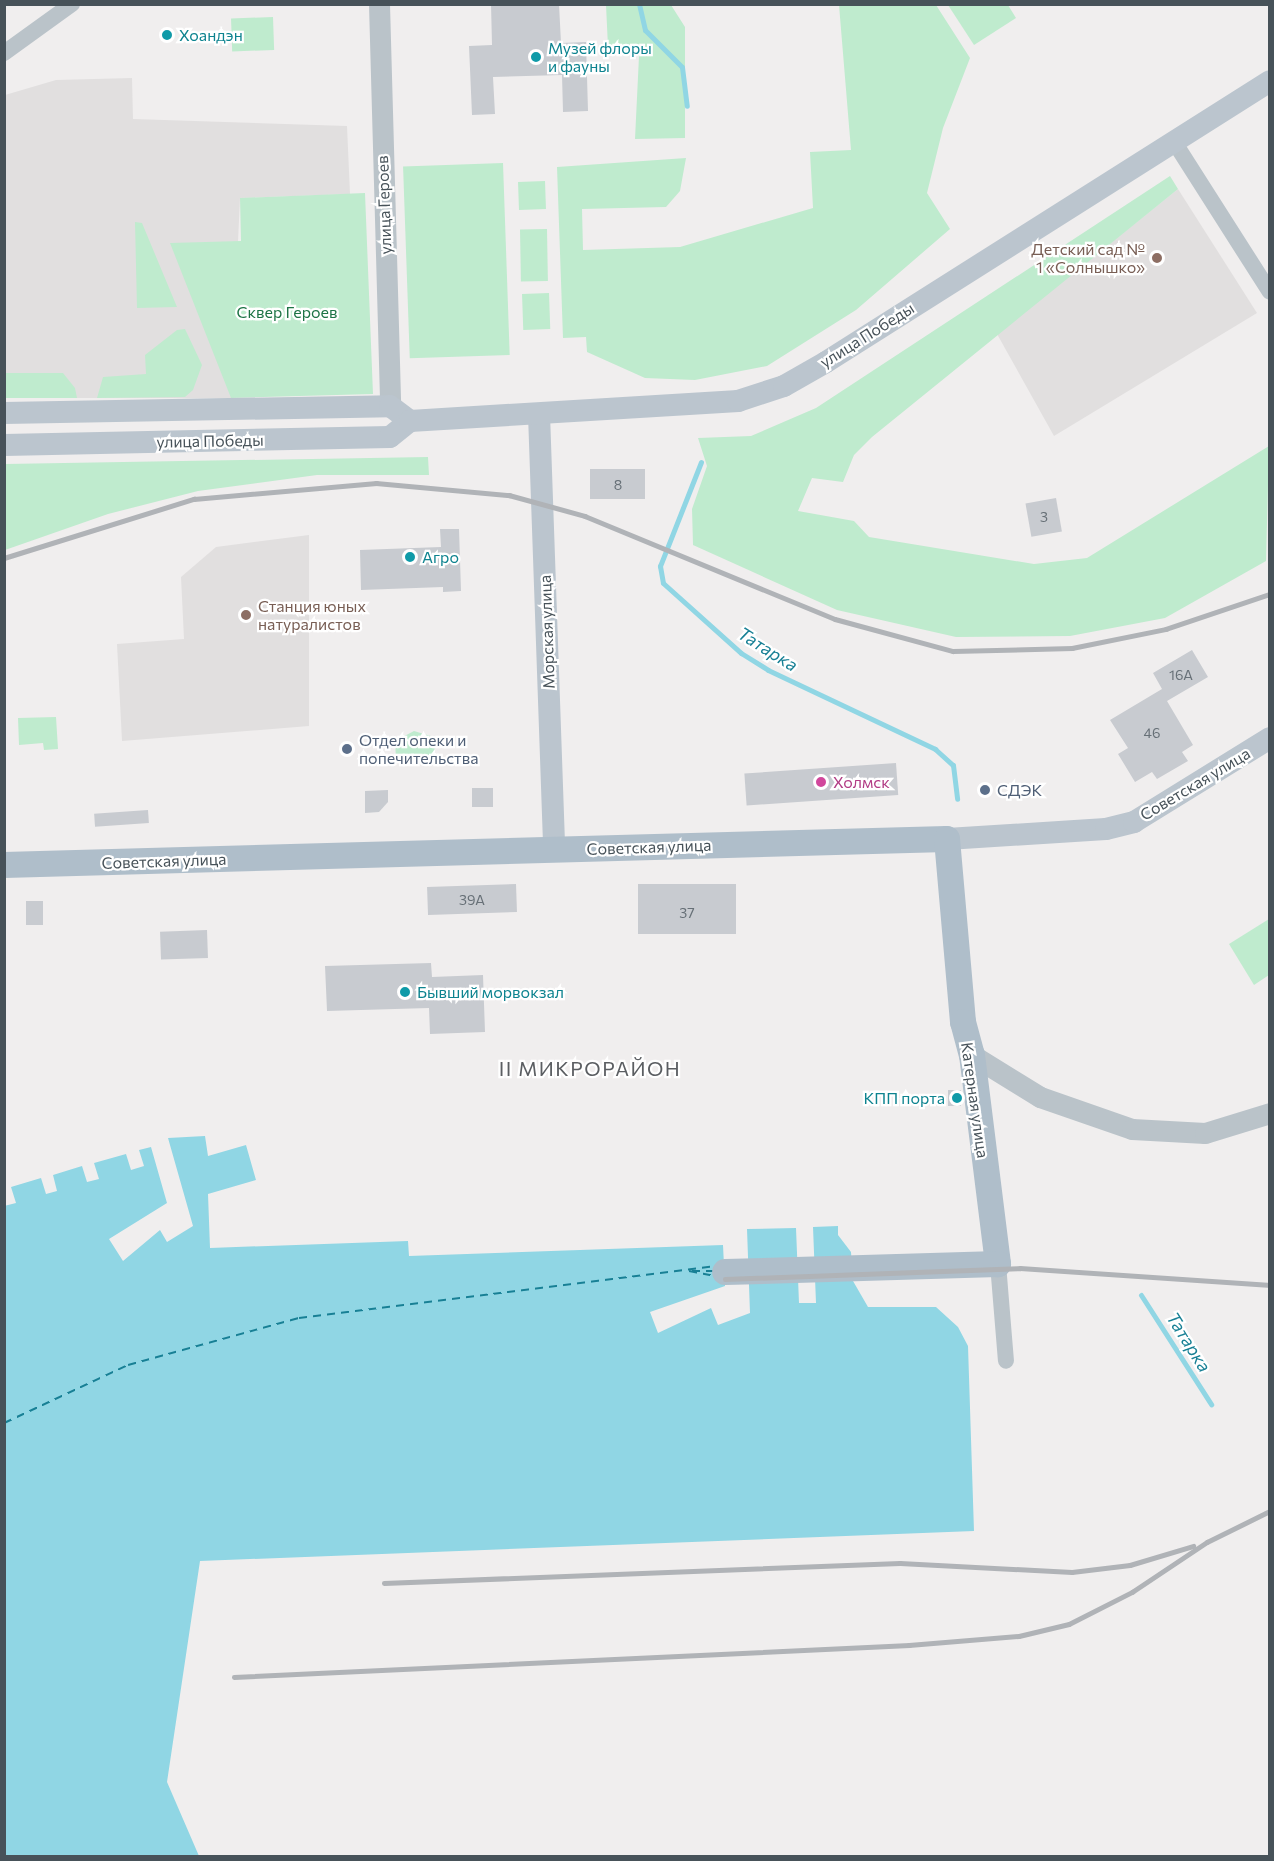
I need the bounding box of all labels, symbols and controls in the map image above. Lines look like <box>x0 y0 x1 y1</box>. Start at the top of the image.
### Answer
place label: Хоандэн <box>179 25 243 45</box>
marker: Хоандэн <box>160 28 174 42</box>
place label: Музей флоры и фауны <box>548 38 652 76</box>
marker: Музей флоры и фауны <box>529 50 543 64</box>
street label: улица Героев <box>373 155 395 255</box>
place label: Детский сад № 1 «Солнышко» <box>1031 239 1145 277</box>
marker: Детский сад № 1 «Солнышко» <box>1150 251 1164 265</box>
street label: улица Победы <box>816 298 918 372</box>
park label: Сквер Героев <box>237 302 337 322</box>
street label: улица Победы <box>156 430 264 452</box>
house number: 8 <box>614 477 622 493</box>
house number: 3 <box>1040 509 1048 525</box>
place label: Агро <box>422 547 459 567</box>
marker: Агро <box>403 550 417 564</box>
street label: Морская улица <box>535 575 559 689</box>
place label: Станция юных натуралистов <box>258 596 366 634</box>
marker: Станция юных натуралистов <box>239 608 253 622</box>
water label: Татарка <box>734 622 802 676</box>
house number: 16А <box>1169 667 1193 683</box>
house number: 46 <box>1144 725 1160 741</box>
place label: Отдел опеки и попечительства <box>359 730 478 768</box>
marker: Отдел опеки и попечительства <box>340 742 354 756</box>
street label: Советская улица <box>1137 744 1253 824</box>
place label: Холмск <box>833 772 890 792</box>
marker: Холмск <box>814 775 828 789</box>
place label: СДЭК <box>997 780 1042 800</box>
marker: СДЭК <box>978 783 992 797</box>
street label: Советская улица <box>586 835 712 859</box>
street label: Советская улица <box>101 849 227 873</box>
house number: 39А <box>459 892 485 908</box>
house number: 37 <box>679 905 695 921</box>
place label: Бывший морвокзал <box>417 982 564 1002</box>
marker: Бывший морвокзал <box>398 985 412 999</box>
street label: Катерная улица <box>957 1041 993 1159</box>
district label: II МИКРОРАЙОН <box>499 1056 681 1080</box>
place label: КПП порта <box>864 1088 945 1108</box>
marker: КПП порта <box>950 1091 964 1105</box>
water label: Татарка <box>1162 1308 1216 1376</box>

